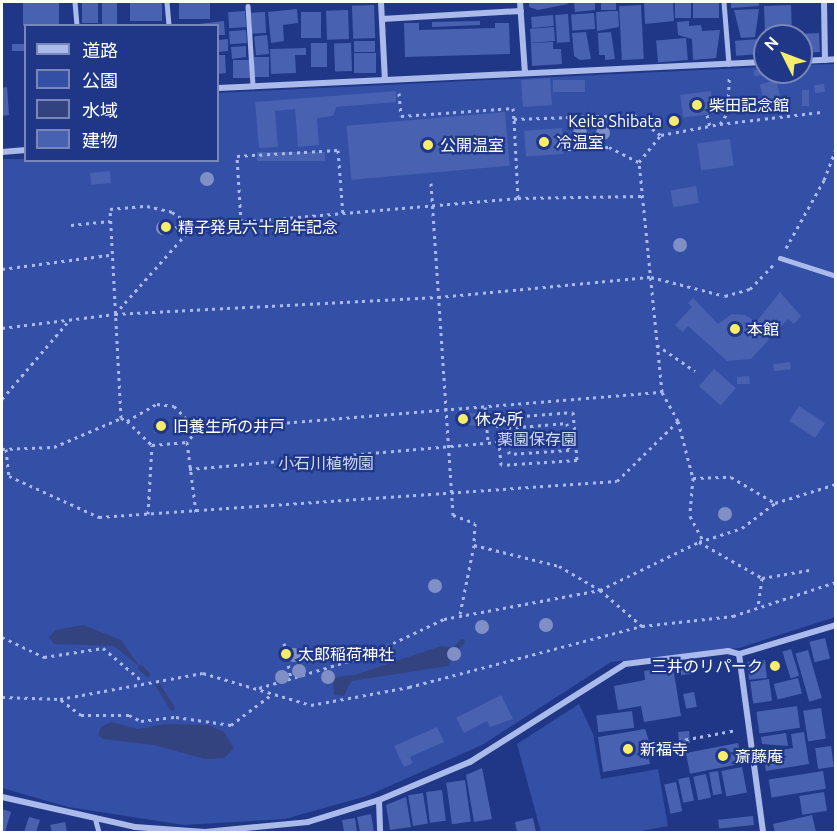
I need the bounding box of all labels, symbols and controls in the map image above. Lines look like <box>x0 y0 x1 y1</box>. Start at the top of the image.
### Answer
legend <box>24 24 219 162</box>
north arrow <box>753 24 813 84</box>
text: N <box>760 33 782 54</box>
text: 道路 <box>82 40 118 60</box>
text: 公園 <box>82 70 118 90</box>
place label: 柴田記念館 <box>709 95 789 115</box>
marker: 柴田記念館 <box>690 98 704 112</box>
text: 水域 <box>82 100 118 120</box>
place label: Keita Shibata <box>568 111 662 131</box>
marker: Keita Shibata <box>667 114 681 128</box>
text: 建物 <box>82 130 118 150</box>
place label: 冷温室 <box>556 132 604 152</box>
place label: 公開温室 <box>440 135 504 155</box>
marker: 冷温室 <box>537 135 551 149</box>
marker: 公開温室 <box>421 138 435 152</box>
place label: 精子発見六十周年記念 <box>178 217 338 237</box>
marker: 精子発見六十周年記念 <box>159 220 173 234</box>
place label: 本館 <box>747 319 779 339</box>
marker: 本館 <box>728 322 742 336</box>
place label: 休み所 <box>475 409 523 429</box>
marker: 休み所 <box>456 412 470 426</box>
place label: 旧養生所の井戸 <box>173 416 285 436</box>
marker: 旧養生所の井戸 <box>154 419 168 433</box>
park label: 薬園保存園 <box>497 429 577 449</box>
park label: 小石川植物園 <box>278 453 374 473</box>
place label: 太郎稲荷神社 <box>298 644 394 664</box>
marker: 太郎稲荷神社 <box>279 647 293 661</box>
place label: 三井のリパーク <box>651 656 763 676</box>
marker: 三井のリパーク <box>768 659 782 673</box>
place label: 新福寺 <box>640 739 688 759</box>
marker: 新福寺 <box>621 742 635 756</box>
place label: 斎藤庵 <box>735 746 783 766</box>
marker: 斎藤庵 <box>716 749 730 763</box>

